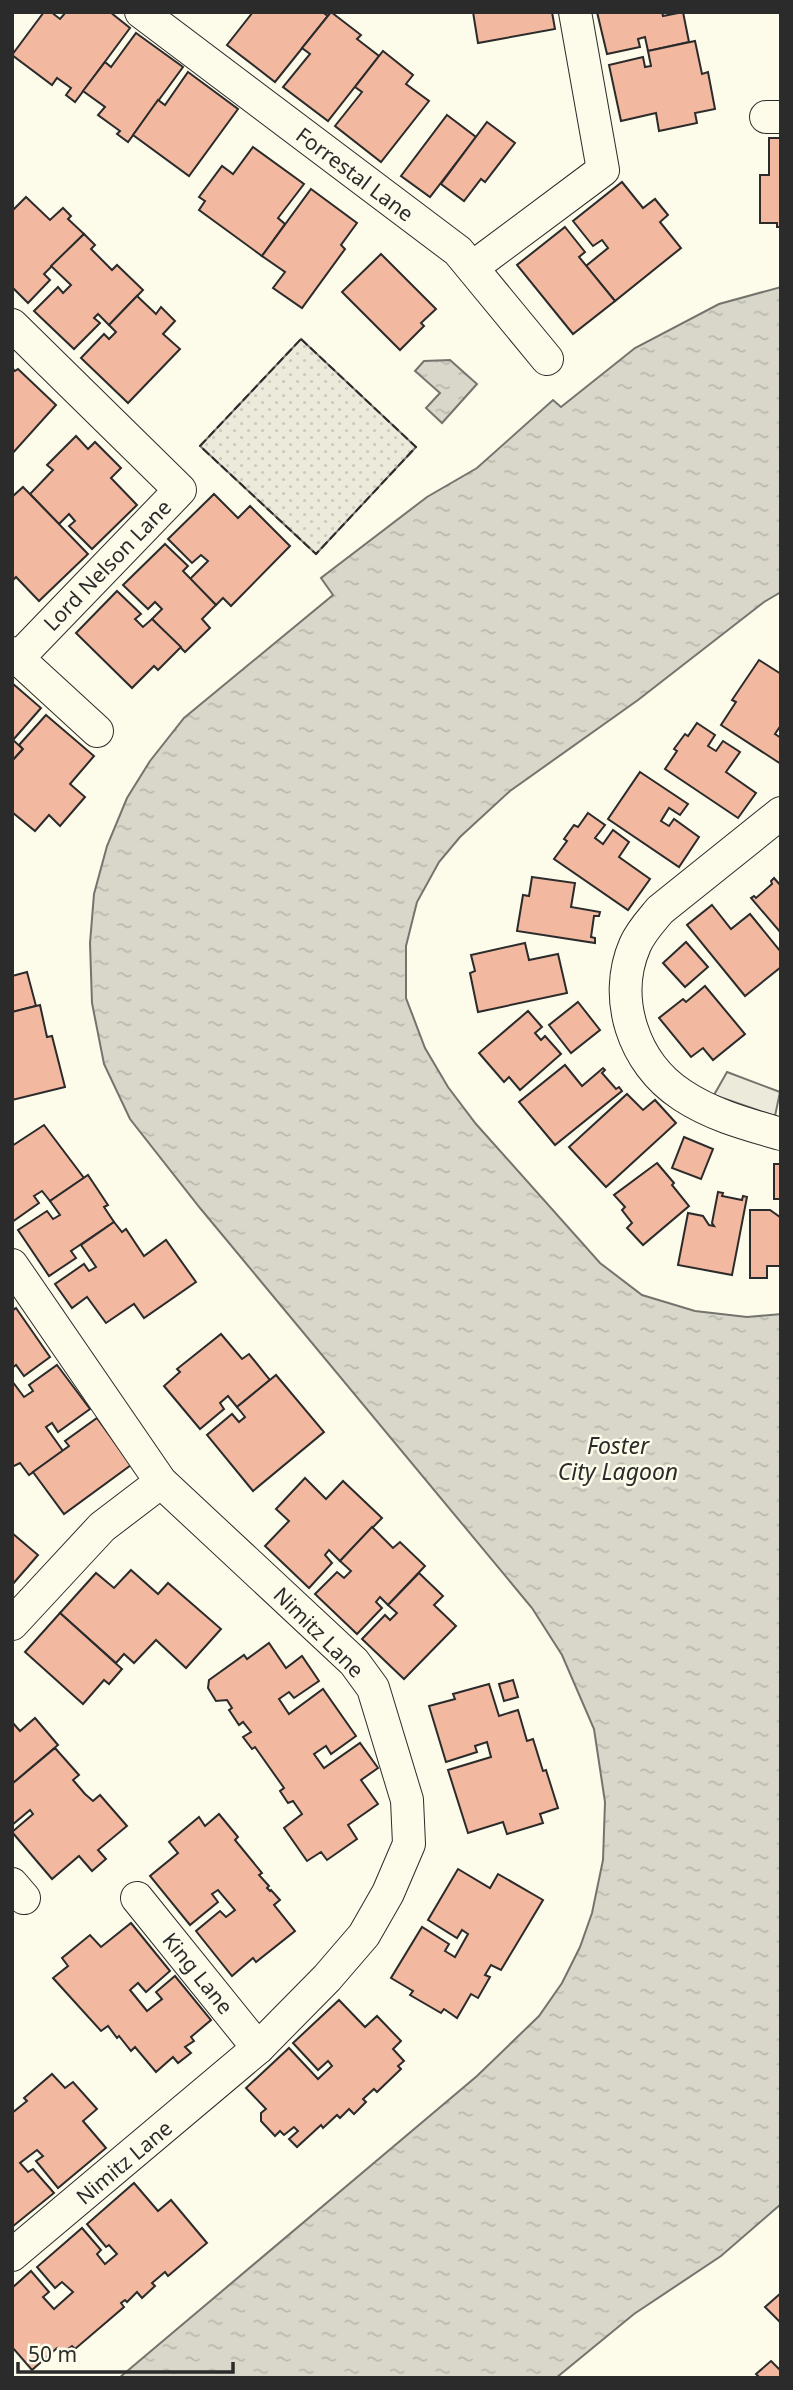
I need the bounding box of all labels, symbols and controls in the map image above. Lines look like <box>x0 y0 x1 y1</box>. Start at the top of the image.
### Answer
street label: Forrestal Lane <box>291 121 419 227</box>
street label: Lord Nelson Lane <box>37 493 177 637</box>
water label: Foster City Lagoon <box>558 1429 678 1487</box>
street label: Nimitz Lane <box>268 1581 370 1683</box>
street label: King Lane <box>156 1926 240 2020</box>
street label: Nimitz Lane <box>70 2114 178 2210</box>
scale bar <box>18 2330 233 2374</box>
text: 50 m <box>28 2340 77 2368</box>

